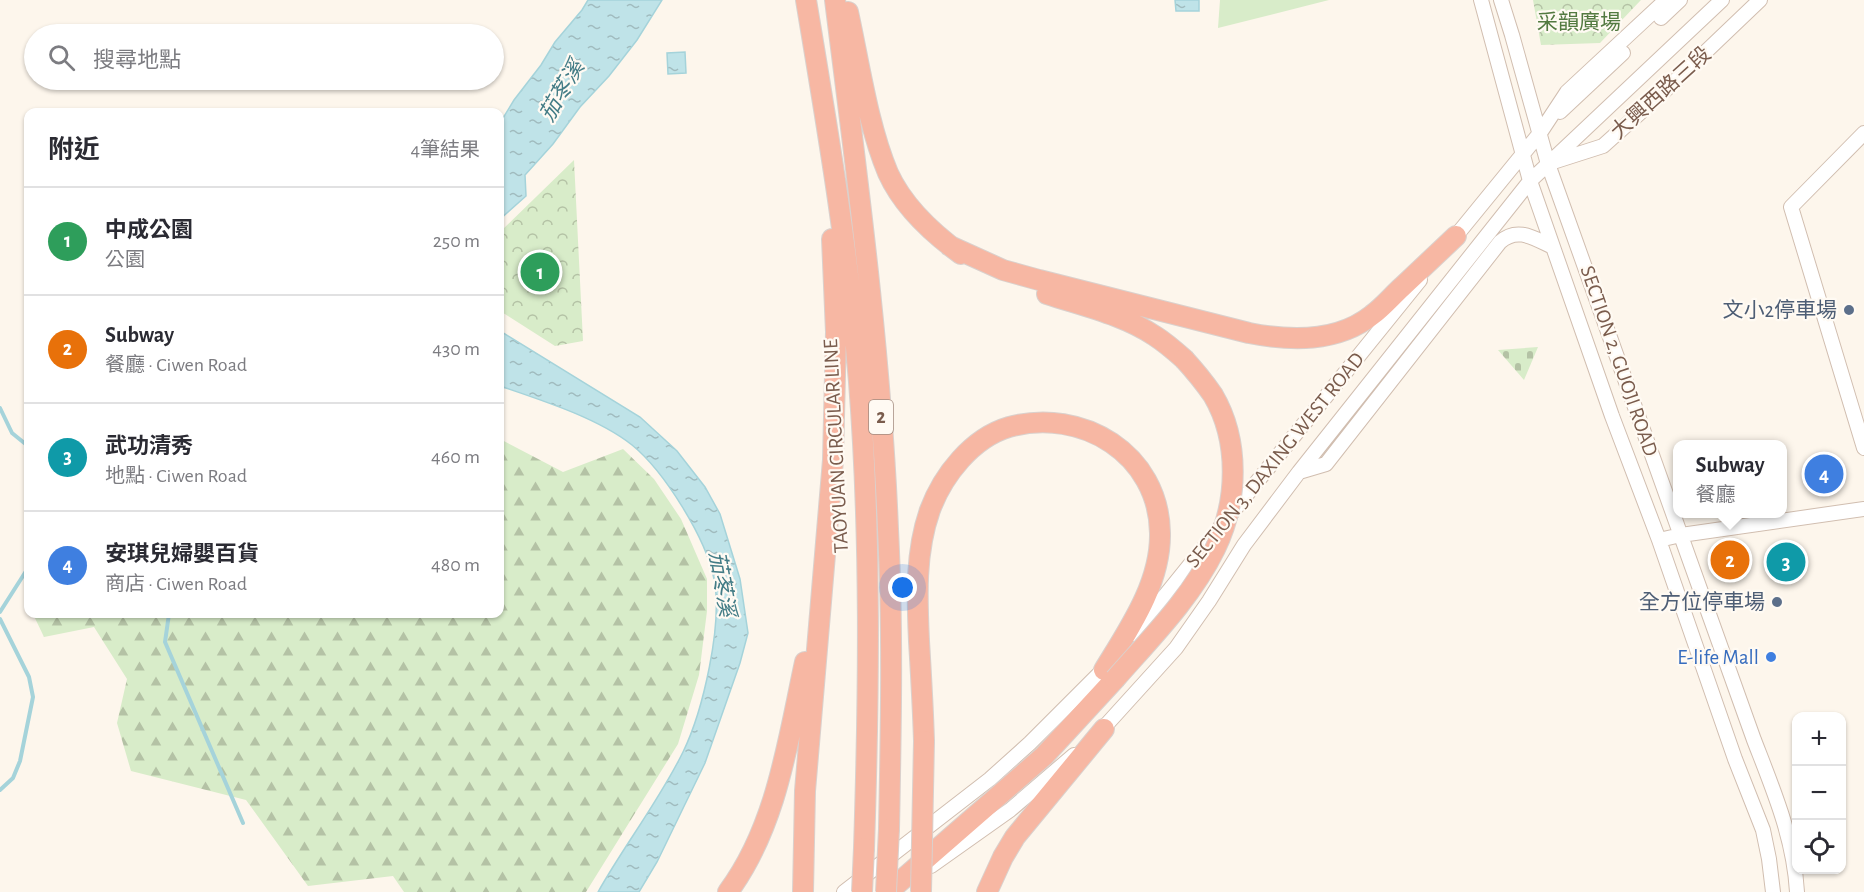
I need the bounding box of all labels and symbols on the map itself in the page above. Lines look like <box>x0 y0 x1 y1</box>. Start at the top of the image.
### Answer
park label: 采韻廣場 <box>1537 10 1621 33</box>
street label: 大興西路三段 <box>1606 42 1715 143</box>
water label: 茄苳溪 <box>535 54 590 125</box>
pin: 1 <box>520 250 560 294</box>
street label: SECTION 2, GUOJI ROAD <box>1577 263 1661 459</box>
place label: 文小2停車場 <box>1722 299 1837 321</box>
marker: 文小2停車場 <box>1842 303 1856 317</box>
street label: TAOYUAN CIRCULAR LINE <box>820 338 852 554</box>
street label: SECTION 3, DAXING WEST ROAD <box>1182 349 1368 571</box>
road number: 2 <box>869 400 893 434</box>
pin: 4 <box>1804 452 1844 496</box>
pin: 2 <box>1710 538 1750 582</box>
pin: 3 <box>1766 540 1806 584</box>
water label: 茄苳溪 <box>705 549 740 621</box>
your location <box>888 573 917 602</box>
place label: 全方位停車場 <box>1639 591 1765 613</box>
marker: 全方位停車場 <box>1770 595 1784 609</box>
place label: E-life Mall <box>1677 647 1759 668</box>
marker: E-life Mall <box>1764 650 1778 664</box>

